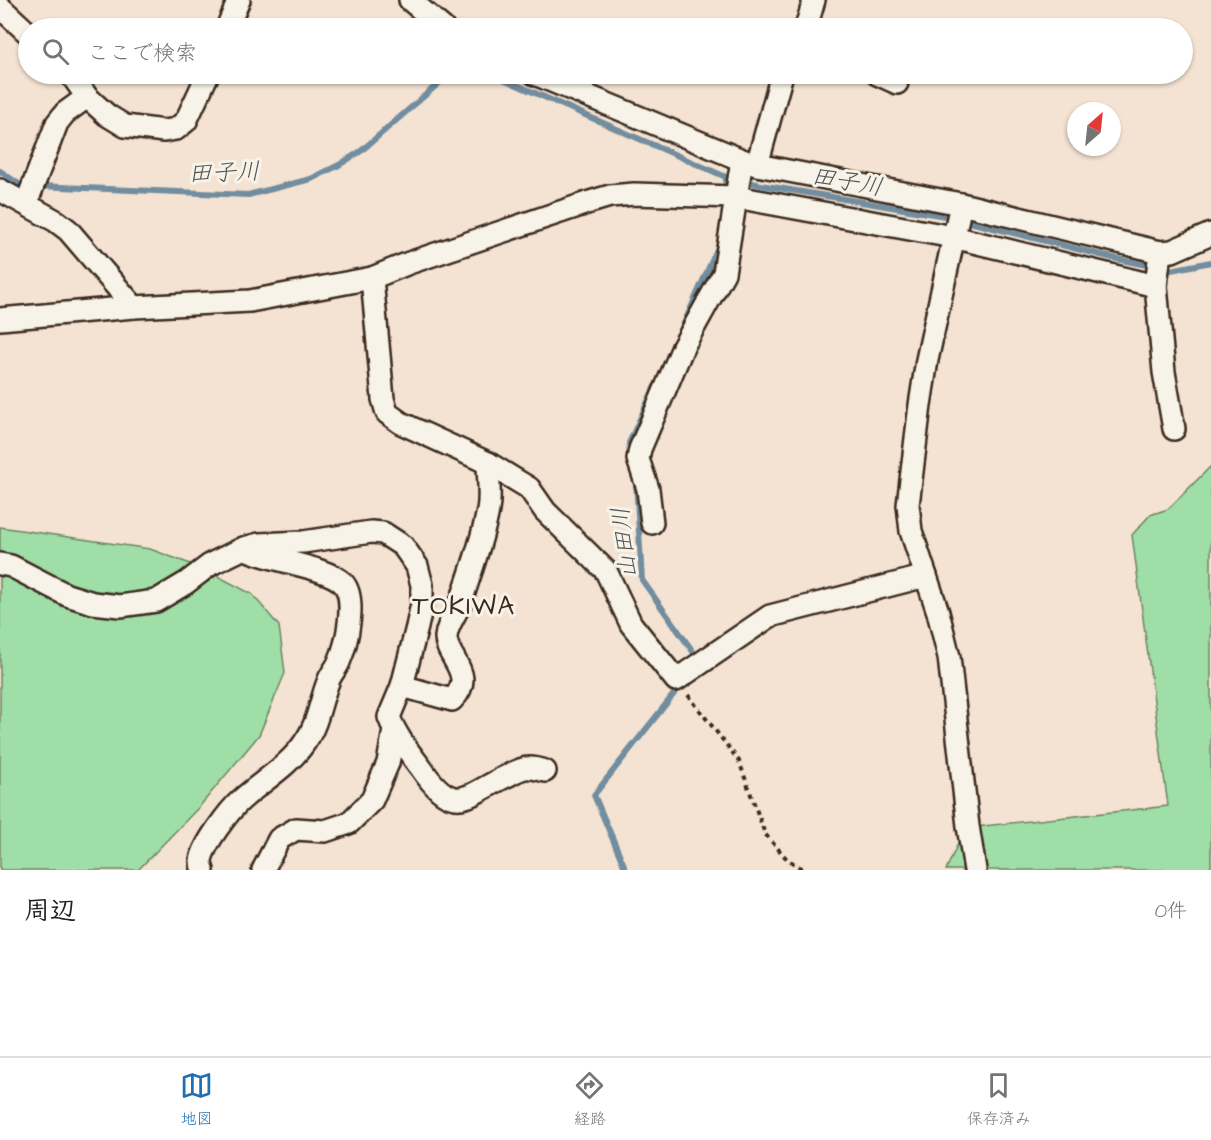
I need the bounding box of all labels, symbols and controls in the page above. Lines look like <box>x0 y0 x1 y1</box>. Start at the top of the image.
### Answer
search box <box>18 18 1193 84</box>
icon: search <box>39 35 72 68</box>
text: ここで検索 <box>87 38 197 69</box>
north arrow <box>1067 102 1121 156</box>
water label: 田子川 <box>187 155 261 191</box>
water label: 田子川 <box>808 159 885 205</box>
water label: 山田川 <box>604 505 646 581</box>
district label: TOKIWA <box>412 588 516 624</box>
text: 周辺 <box>24 893 76 929</box>
text: 0件 <box>1154 897 1187 925</box>
tab: 地図 <box>180 1069 213 1130</box>
tab: 経路 <box>573 1069 606 1130</box>
tab: 保存済み <box>967 1069 1031 1130</box>

